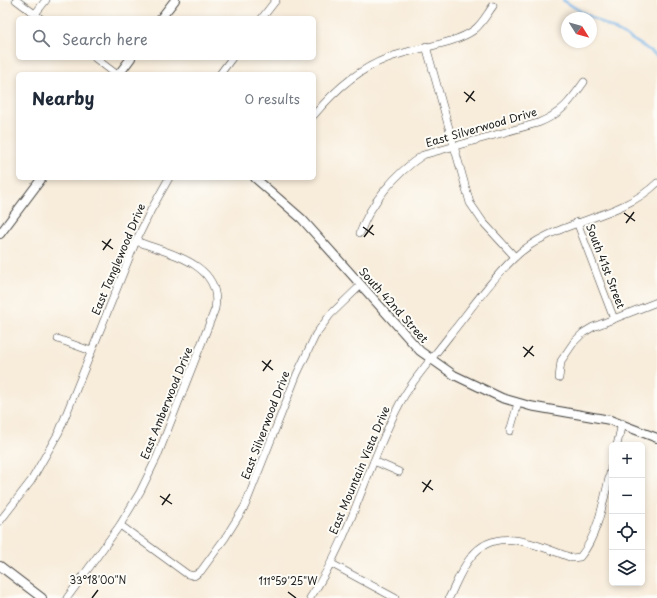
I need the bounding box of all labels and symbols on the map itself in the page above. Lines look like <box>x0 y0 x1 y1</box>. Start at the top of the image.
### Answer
north arrow <box>561 12 597 48</box>
street label: East Silverwood Drive <box>423 103 539 151</box>
street label: East Tanglewood Drive <box>87 200 149 317</box>
street label: South 41st Street <box>582 221 630 311</box>
street label: South 42nd Street <box>355 263 433 347</box>
street label: East Amberwood Drive <box>136 344 196 462</box>
street label: East Silverwood Drive <box>236 368 294 482</box>
street label: East Mountain Vista Drive <box>324 403 394 537</box>
text: 33°18'00"N <box>70 572 127 587</box>
text: 111°59'25"W <box>258 573 318 588</box>

